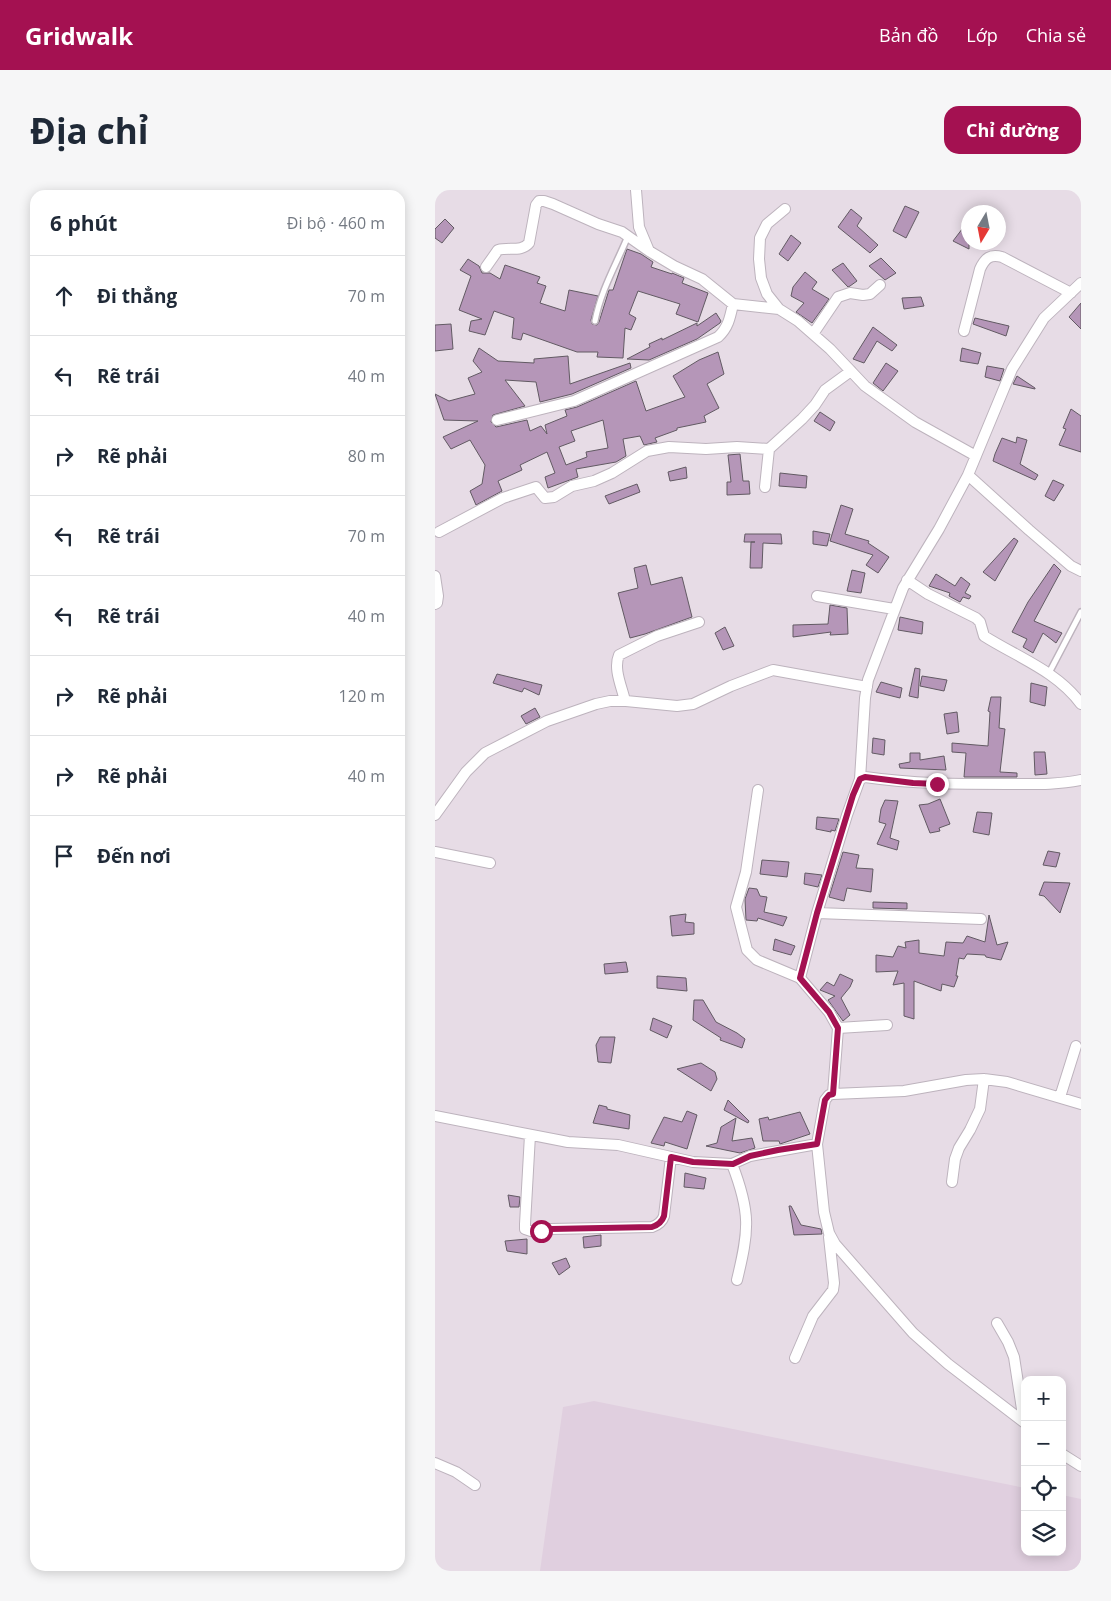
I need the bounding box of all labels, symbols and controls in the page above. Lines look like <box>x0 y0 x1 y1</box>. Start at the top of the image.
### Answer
text: Gridwalk <box>25 19 133 52</box>
text: Bản đồ <box>879 23 938 47</box>
text: Lớp <box>966 23 998 47</box>
text: Chia sẻ <box>1026 23 1086 47</box>
button: Chỉ đường <box>944 106 1081 154</box>
text: Địa chỉ <box>30 107 149 154</box>
north arrow <box>961 205 1006 250</box>
text: 6 phút <box>50 209 117 237</box>
text: Đi bộ · 460 m <box>287 212 385 234</box>
icon: ahead <box>50 282 78 310</box>
text: Đi thẳng <box>97 283 177 309</box>
text: 70 m <box>348 285 385 307</box>
icon: left <box>50 362 78 390</box>
text: Rẽ trái <box>97 363 160 389</box>
text: 40 m <box>348 365 385 387</box>
icon: right <box>50 442 78 470</box>
text: Rẽ phải <box>97 443 168 469</box>
text: 80 m <box>348 445 385 467</box>
icon: left <box>50 522 78 550</box>
text: Rẽ trái <box>97 523 160 549</box>
text: 70 m <box>348 525 385 547</box>
icon: left <box>50 602 78 630</box>
text: Rẽ trái <box>97 603 160 629</box>
text: 40 m <box>348 605 385 627</box>
icon: right <box>50 682 78 710</box>
text: Rẽ phải <box>97 683 168 709</box>
text: 120 m <box>339 685 385 707</box>
icon: right <box>50 762 78 790</box>
text: Rẽ phải <box>97 763 168 789</box>
text: 40 m <box>348 765 385 787</box>
route end <box>926 773 949 796</box>
icon: arrive <box>50 842 78 870</box>
text: Đến nơi <box>97 843 171 869</box>
route start <box>530 1220 553 1243</box>
map controls <box>1021 1376 1066 1556</box>
button: + <box>1021 1376 1066 1421</box>
button: − <box>1021 1421 1066 1466</box>
button: locate <box>1021 1466 1066 1511</box>
button: layers <box>1021 1511 1066 1556</box>

